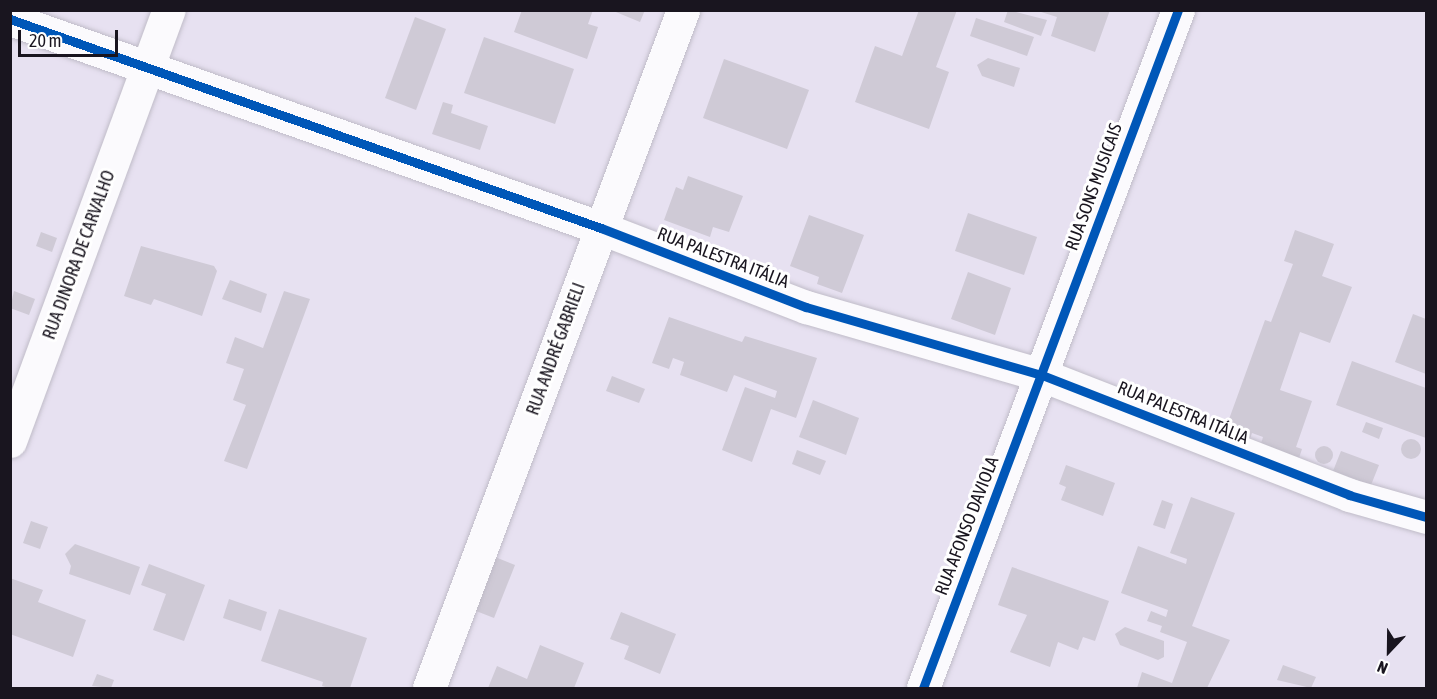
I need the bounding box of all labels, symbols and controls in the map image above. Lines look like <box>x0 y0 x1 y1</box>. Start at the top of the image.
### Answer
scale bar <box>21 18 122 56</box>
text: 20 m <box>29 30 61 51</box>
street label: RUA SONS MUSICAIS <box>1061 121 1127 253</box>
street label: RUA DINORA DE CARVALHO <box>38 168 120 342</box>
street label: RUA PALESTRA ITÁLIA <box>654 223 792 293</box>
street label: RUA ANDRÉ GABRIELI <box>522 280 590 418</box>
street label: RUA PALESTRA ITÁLIA <box>1114 377 1252 449</box>
street label: RUA AFONSO DAVIOLA <box>931 454 1003 598</box>
north arrow <box>1359 621 1419 681</box>
text: N <box>1375 658 1390 678</box>

